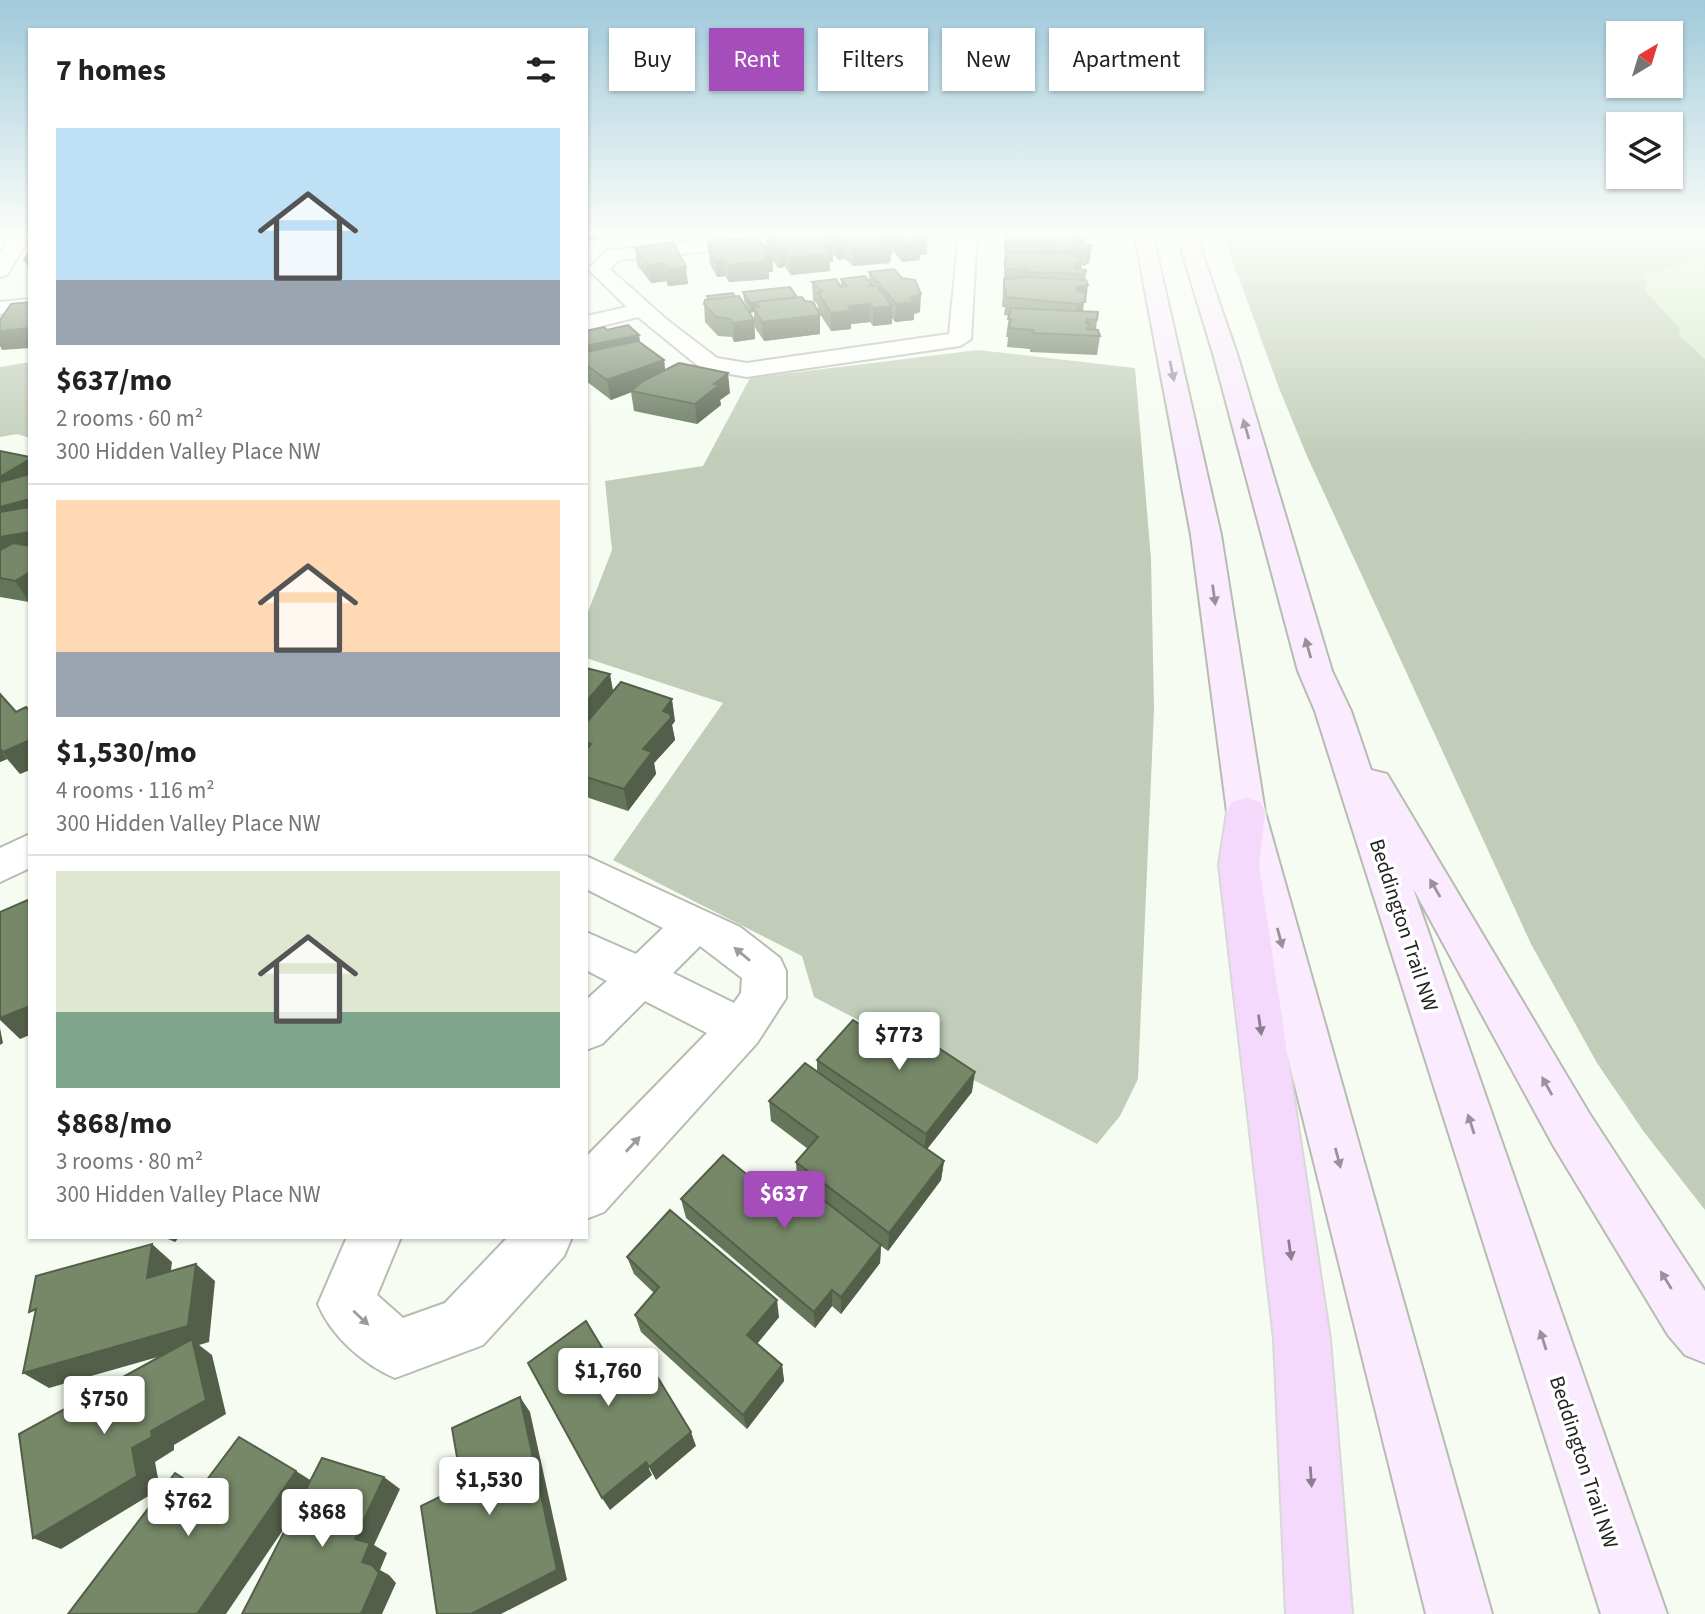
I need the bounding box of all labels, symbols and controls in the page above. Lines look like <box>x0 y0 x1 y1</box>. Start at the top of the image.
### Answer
north arrow <box>1606 21 1684 98</box>
map controls <box>1606 21 1683 189</box>
chip: Buy <box>609 28 695 91</box>
chip: Rent <box>709 28 804 91</box>
chip: Filters <box>818 28 928 91</box>
chip: New <box>942 28 1035 91</box>
chip: Apartment <box>1049 28 1204 91</box>
text: 7 homes <box>56 49 166 92</box>
icon: filters <box>522 51 560 89</box>
button: layers <box>1606 112 1683 189</box>
icon: home <box>245 173 371 299</box>
text: $637/mo <box>56 359 172 402</box>
one-way arrow <box>1166 360 1177 382</box>
text: 2 rooms · 60 m² <box>56 402 203 435</box>
one-way arrow <box>1241 418 1251 439</box>
text: 300 Hidden Valley Place NW <box>56 435 321 468</box>
icon: home <box>245 545 371 671</box>
one-way arrow <box>1209 584 1220 606</box>
one-way arrow <box>1302 637 1313 659</box>
text: $1,530/mo <box>56 731 197 774</box>
text: 4 rooms · 116 m² <box>56 774 215 807</box>
text: 300 Hidden Valley Place NW <box>56 807 321 840</box>
street label: Beddington Trail NW <box>1362 835 1446 1016</box>
one-way arrow <box>1428 878 1441 897</box>
icon: home <box>245 916 371 1042</box>
one-way arrow <box>1275 927 1286 949</box>
one-way arrow <box>734 947 751 962</box>
pin: $773 <box>858 1012 940 1072</box>
one-way arrow <box>1255 1014 1266 1036</box>
text: $773 <box>875 1018 923 1051</box>
one-way arrow <box>1541 1076 1553 1095</box>
text: $868/mo <box>56 1102 172 1145</box>
one-way arrow <box>1465 1114 1476 1135</box>
one-way arrow <box>625 1135 641 1153</box>
text: 3 rooms · 80 m² <box>56 1145 203 1178</box>
one-way arrow <box>1333 1147 1344 1169</box>
pin: $637 <box>743 1172 825 1231</box>
text: $637 <box>760 1177 808 1210</box>
text: 300 Hidden Valley Place NW <box>56 1178 321 1211</box>
one-way arrow <box>1285 1240 1296 1262</box>
one-way arrow <box>1659 1270 1672 1289</box>
one-way arrow <box>352 1309 369 1325</box>
one-way arrow <box>1537 1329 1548 1350</box>
pin: $1,760 <box>551 1348 665 1408</box>
text: $1,760 <box>574 1354 642 1387</box>
street label: Beddington Trail NW <box>1542 1372 1626 1553</box>
pin: $750 <box>63 1376 145 1436</box>
text: $750 <box>80 1382 128 1415</box>
pin: $1,530 <box>432 1458 546 1517</box>
text: $1,530 <box>455 1463 523 1496</box>
one-way arrow <box>1306 1466 1317 1488</box>
pin: $762 <box>147 1478 229 1538</box>
text: $762 <box>164 1484 212 1517</box>
pin: $868 <box>281 1490 363 1549</box>
text: $868 <box>298 1495 346 1528</box>

